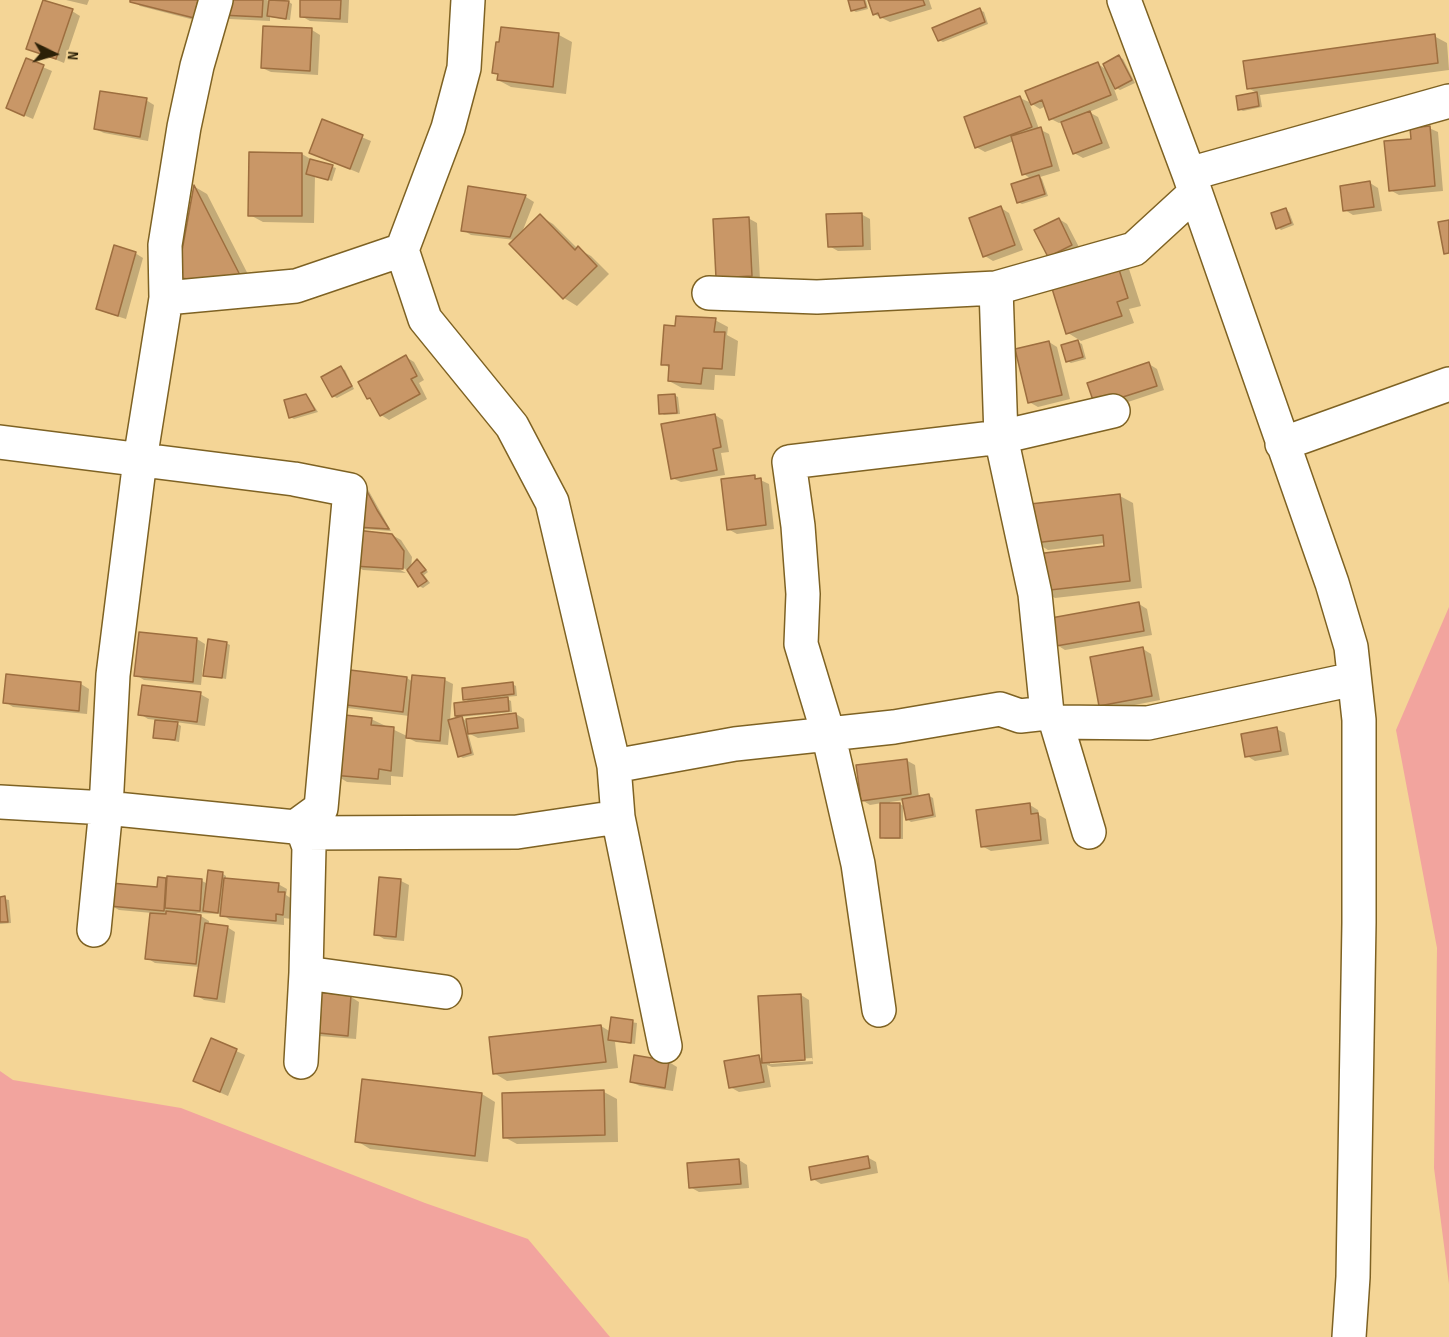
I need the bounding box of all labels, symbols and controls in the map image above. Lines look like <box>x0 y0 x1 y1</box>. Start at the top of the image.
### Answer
north arrow <box>24 24 84 84</box>
text: N <box>63 51 82 61</box>

